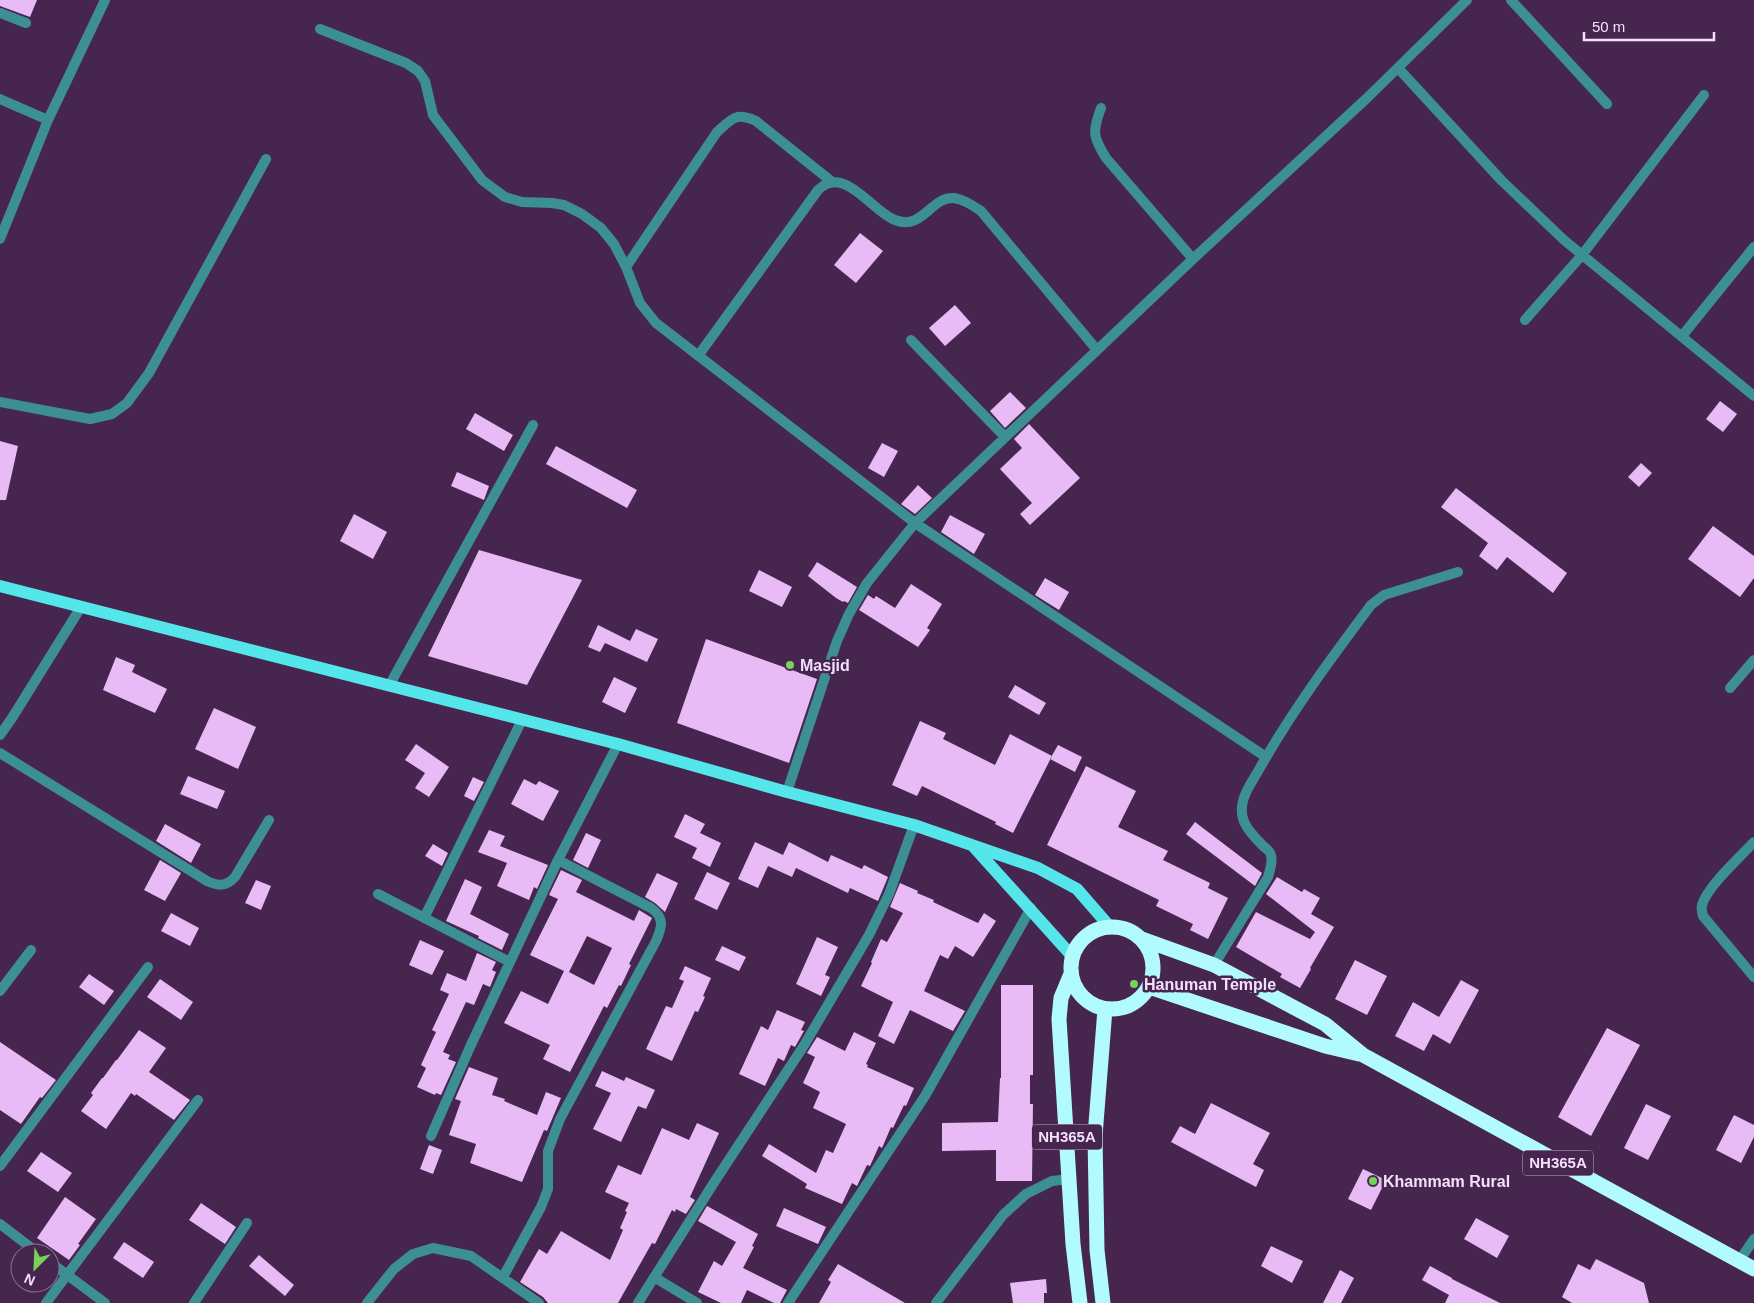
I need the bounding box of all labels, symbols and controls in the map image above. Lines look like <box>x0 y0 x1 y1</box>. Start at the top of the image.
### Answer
scale bar <box>1584 10 1714 42</box>
text: 50 m <box>1592 18 1625 35</box>
place label: Masjid <box>800 657 850 674</box>
marker: Masjid <box>784 659 796 671</box>
place label: Hanuman Temple <box>1144 976 1276 993</box>
marker: Hanuman Temple <box>1128 978 1140 990</box>
road number: NH365A <box>1032 1124 1102 1150</box>
road number: NH365A <box>1523 1150 1593 1176</box>
place label: Khammam Rural <box>1383 1173 1510 1190</box>
marker: Khammam Rural <box>1367 1175 1379 1187</box>
north arrow <box>10 1243 60 1293</box>
text: N <box>22 1271 38 1289</box>

